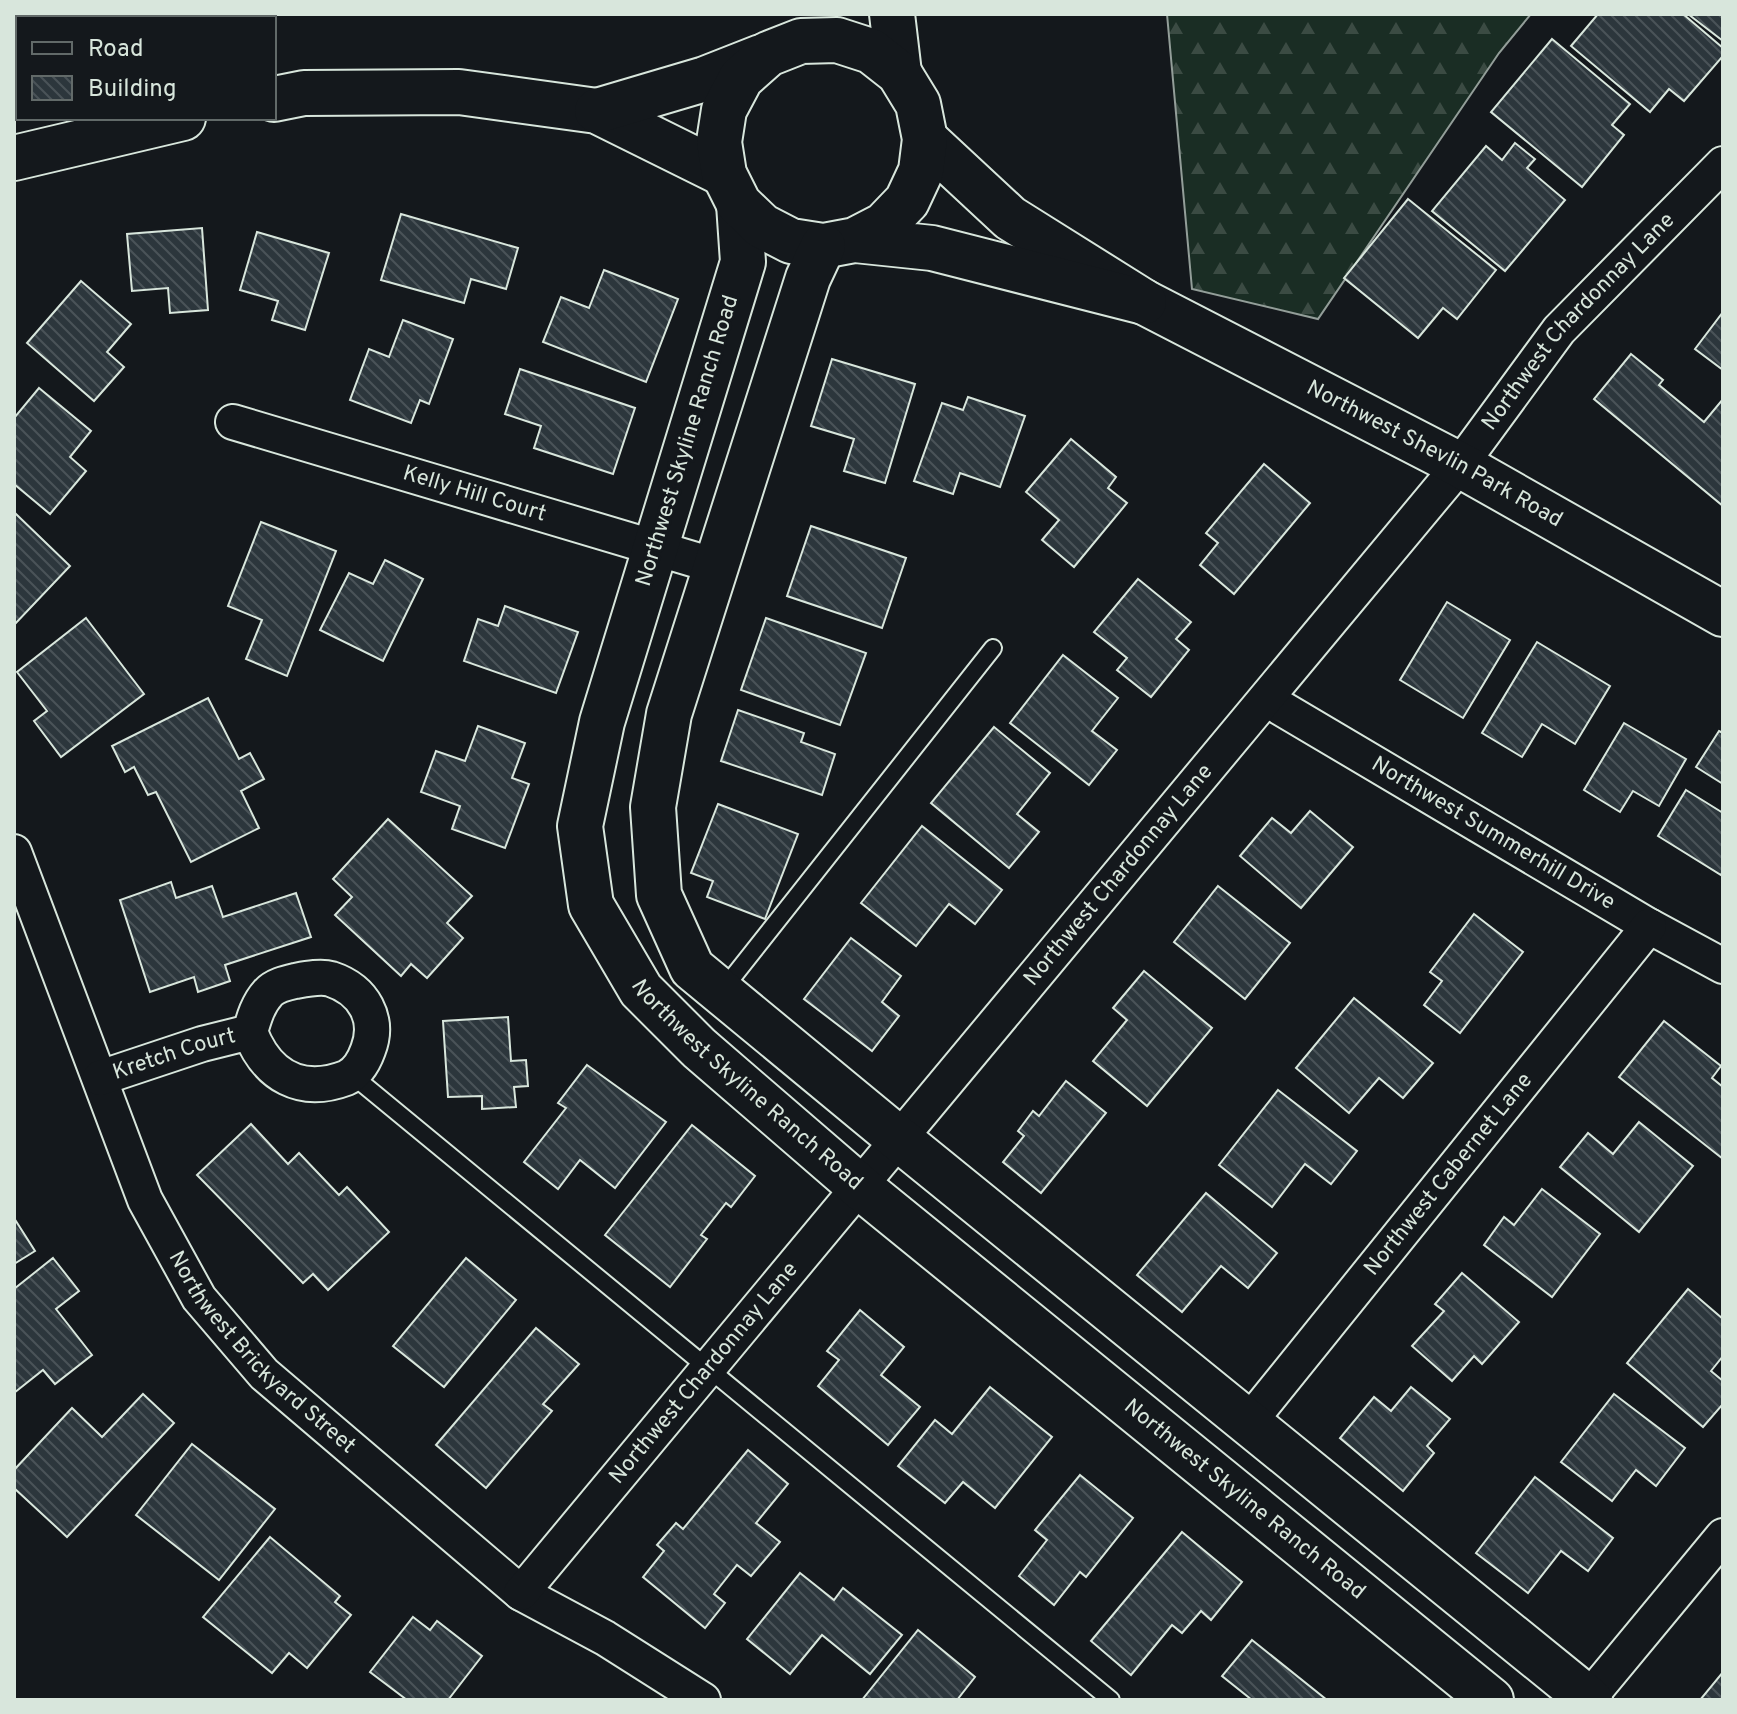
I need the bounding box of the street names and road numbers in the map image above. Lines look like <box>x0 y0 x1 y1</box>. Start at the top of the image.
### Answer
street label: Northwest Chardonnay Lane <box>1476 207 1681 436</box>
street label: Northwest Skyline Ranch Road <box>631 292 745 590</box>
street label: Northwest Shevlin Park Road <box>1302 375 1567 534</box>
street label: Kelly Hill Court <box>400 460 549 528</box>
street label: Northwest Summerhill Drive <box>1366 751 1620 916</box>
street label: Northwest Chardonnay Lane <box>1018 759 1219 992</box>
street label: Northwest Skyline Ranch Road <box>624 975 868 1197</box>
street label: Kretch Court <box>109 1023 238 1086</box>
street label: Northwest Cabernet Lane <box>1359 1067 1539 1281</box>
street label: Northwest Brickyard Street <box>162 1246 361 1460</box>
street label: Northwest Chardonnay Lane <box>604 1257 804 1490</box>
street label: Northwest Skyline Ranch Road <box>1118 1393 1371 1606</box>

